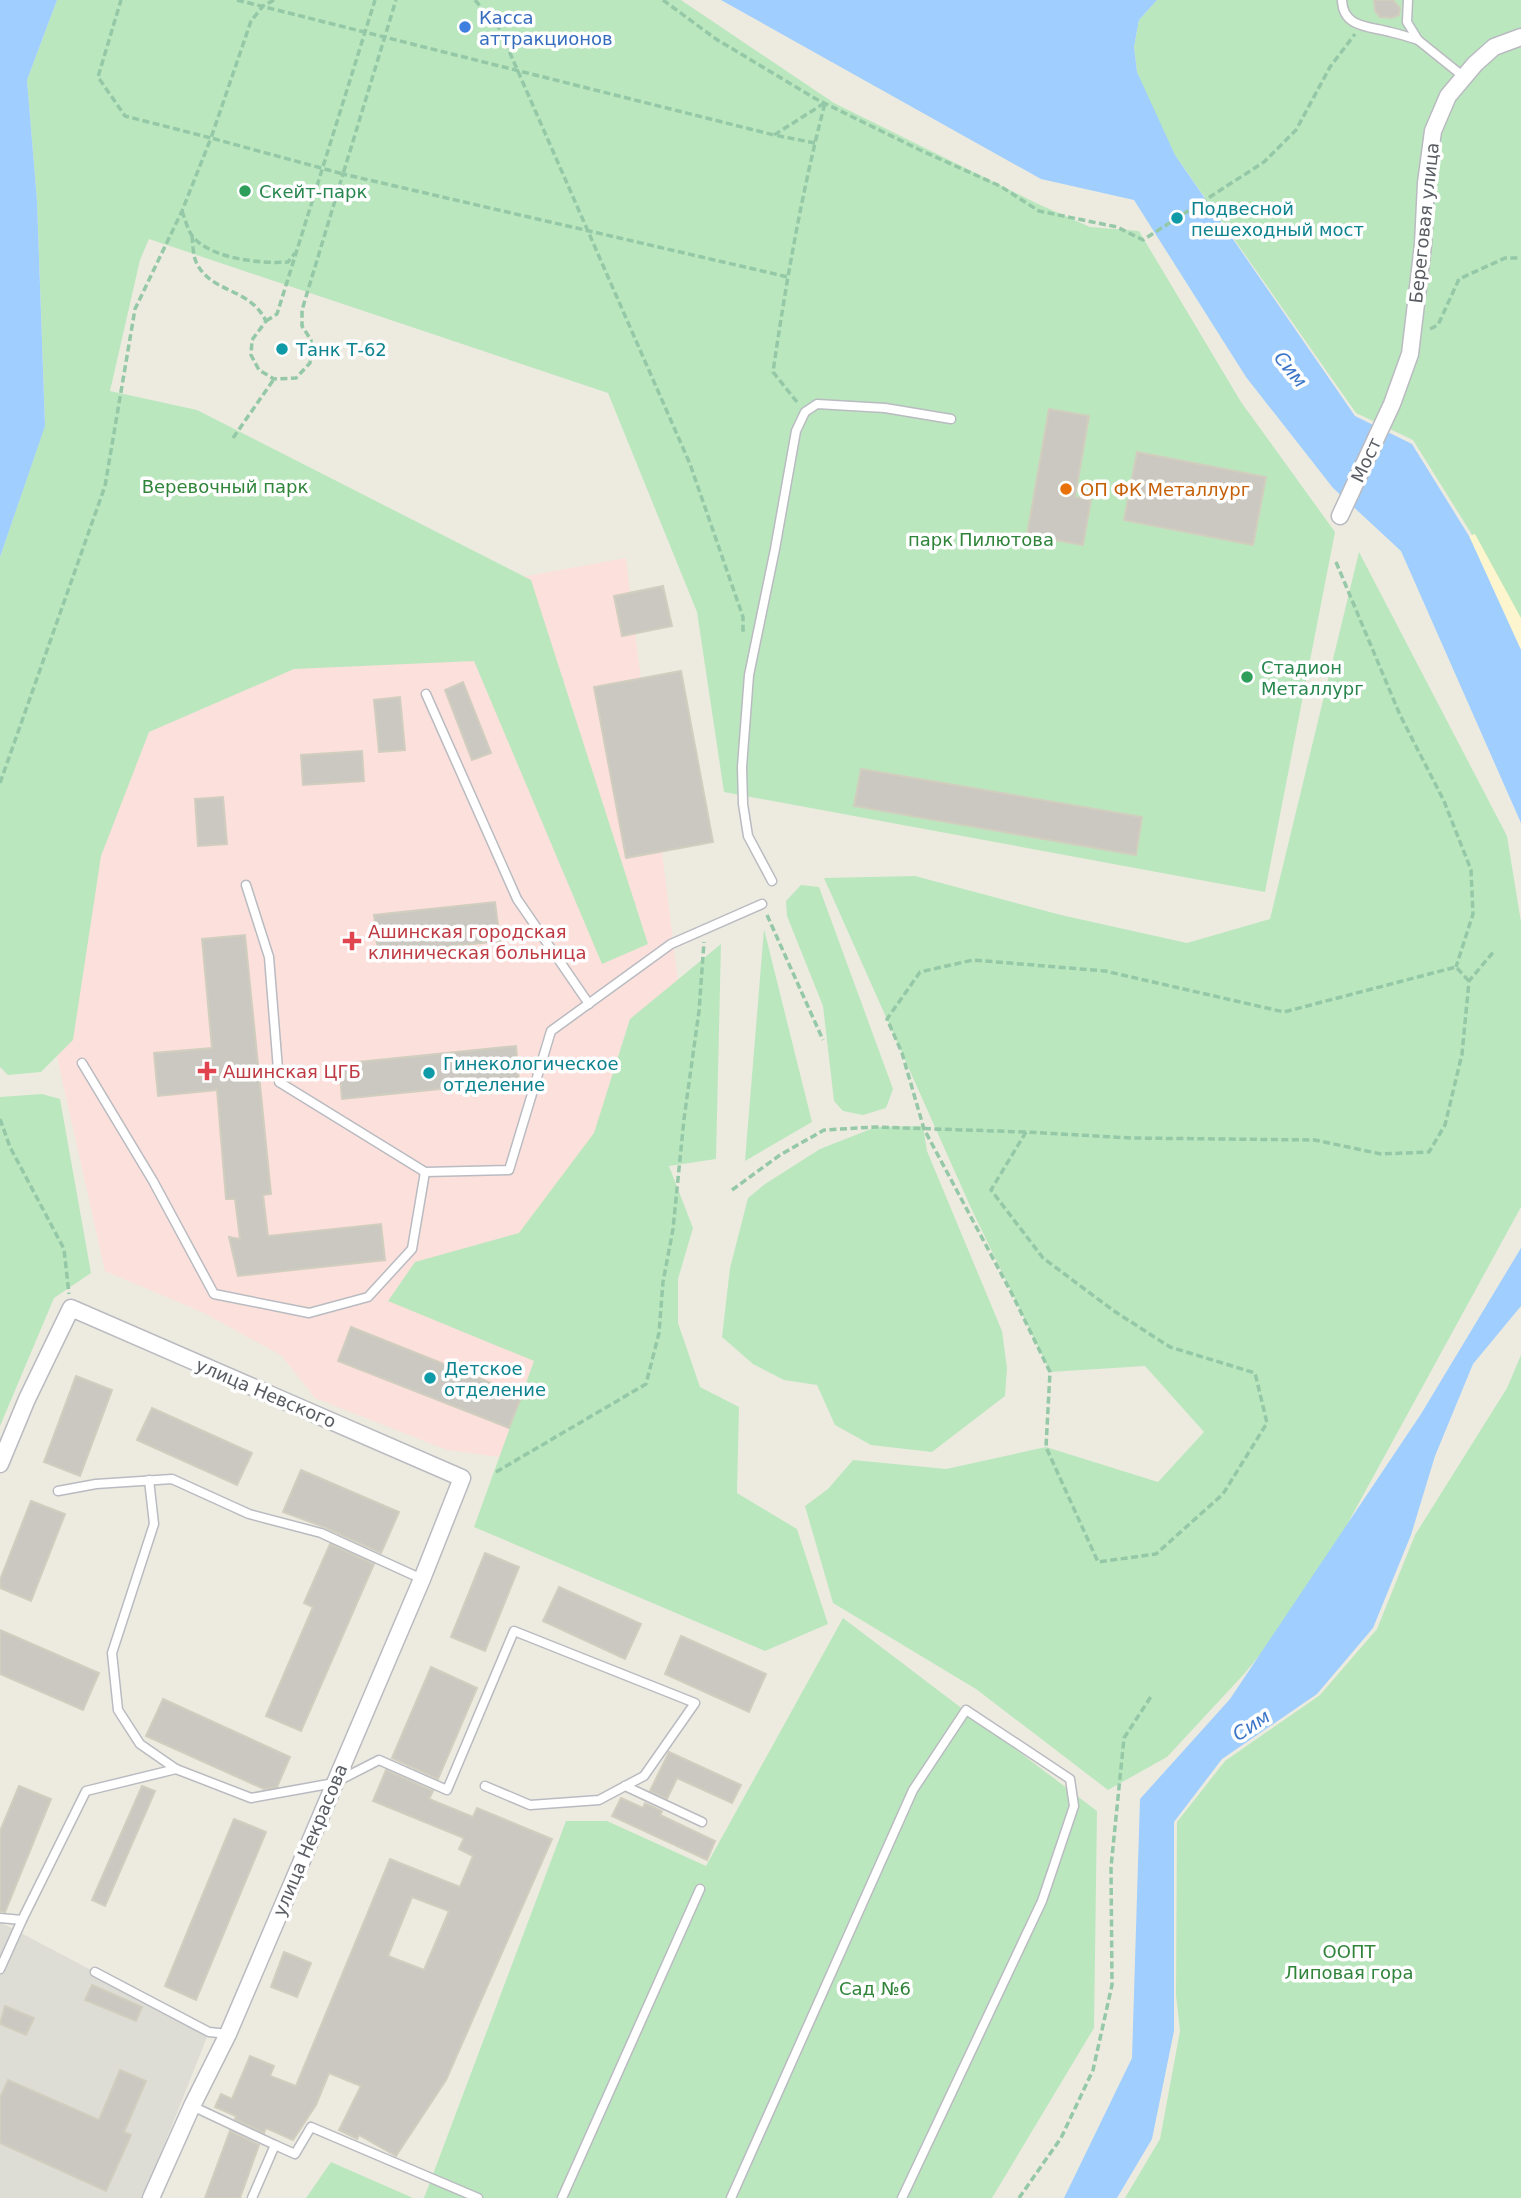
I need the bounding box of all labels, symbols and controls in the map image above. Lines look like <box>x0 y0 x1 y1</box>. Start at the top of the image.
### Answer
place label: Касса аттракционов <box>479 7 613 49</box>
marker: Касса аттракционов <box>457 19 473 35</box>
street label: Береговая улица <box>1405 141 1443 305</box>
place label: Скейт-парк <box>259 181 367 202</box>
marker: Скейт-парк <box>237 183 253 199</box>
place label: Подвесной пешеходный мост <box>1191 198 1364 240</box>
marker: Подвесной пешеходный мост <box>1169 210 1185 226</box>
place label: Танк Т-62 <box>295 339 387 360</box>
marker: Танк Т-62 <box>274 341 290 357</box>
water label: Сим <box>1270 347 1312 391</box>
street label: Мост <box>1347 434 1385 486</box>
park label: Веревочный парк <box>142 476 308 497</box>
place label: ОП ФК Металлург <box>1080 479 1250 500</box>
marker: ОП ФК Металлург <box>1058 481 1074 497</box>
park label: парк Пилютова <box>908 529 1054 550</box>
place label: Стадион Металлург <box>1261 657 1364 699</box>
marker: Стадион Металлург <box>1239 669 1255 685</box>
place label: Ашинская городская клиническая больница <box>368 921 587 963</box>
marker: Ашинская городская клиническая больница <box>342 931 362 951</box>
place label: Гинекологическое отделение <box>443 1053 619 1095</box>
marker: Ашинская ЦГБ <box>197 1061 217 1081</box>
place label: Ашинская ЦГБ <box>223 1061 361 1082</box>
marker: Гинекологическое отделение <box>421 1065 437 1081</box>
street label: улица Невского <box>193 1354 339 1432</box>
place label: Детское отделение <box>444 1358 546 1400</box>
marker: Детское отделение <box>422 1370 438 1386</box>
water label: Сим <box>1228 1705 1274 1745</box>
street label: улица Некрасова <box>268 1761 352 1919</box>
park label: ООПТ Липовая гора <box>1284 1941 1414 1983</box>
park label: Сад №6 <box>839 1978 911 1999</box>

